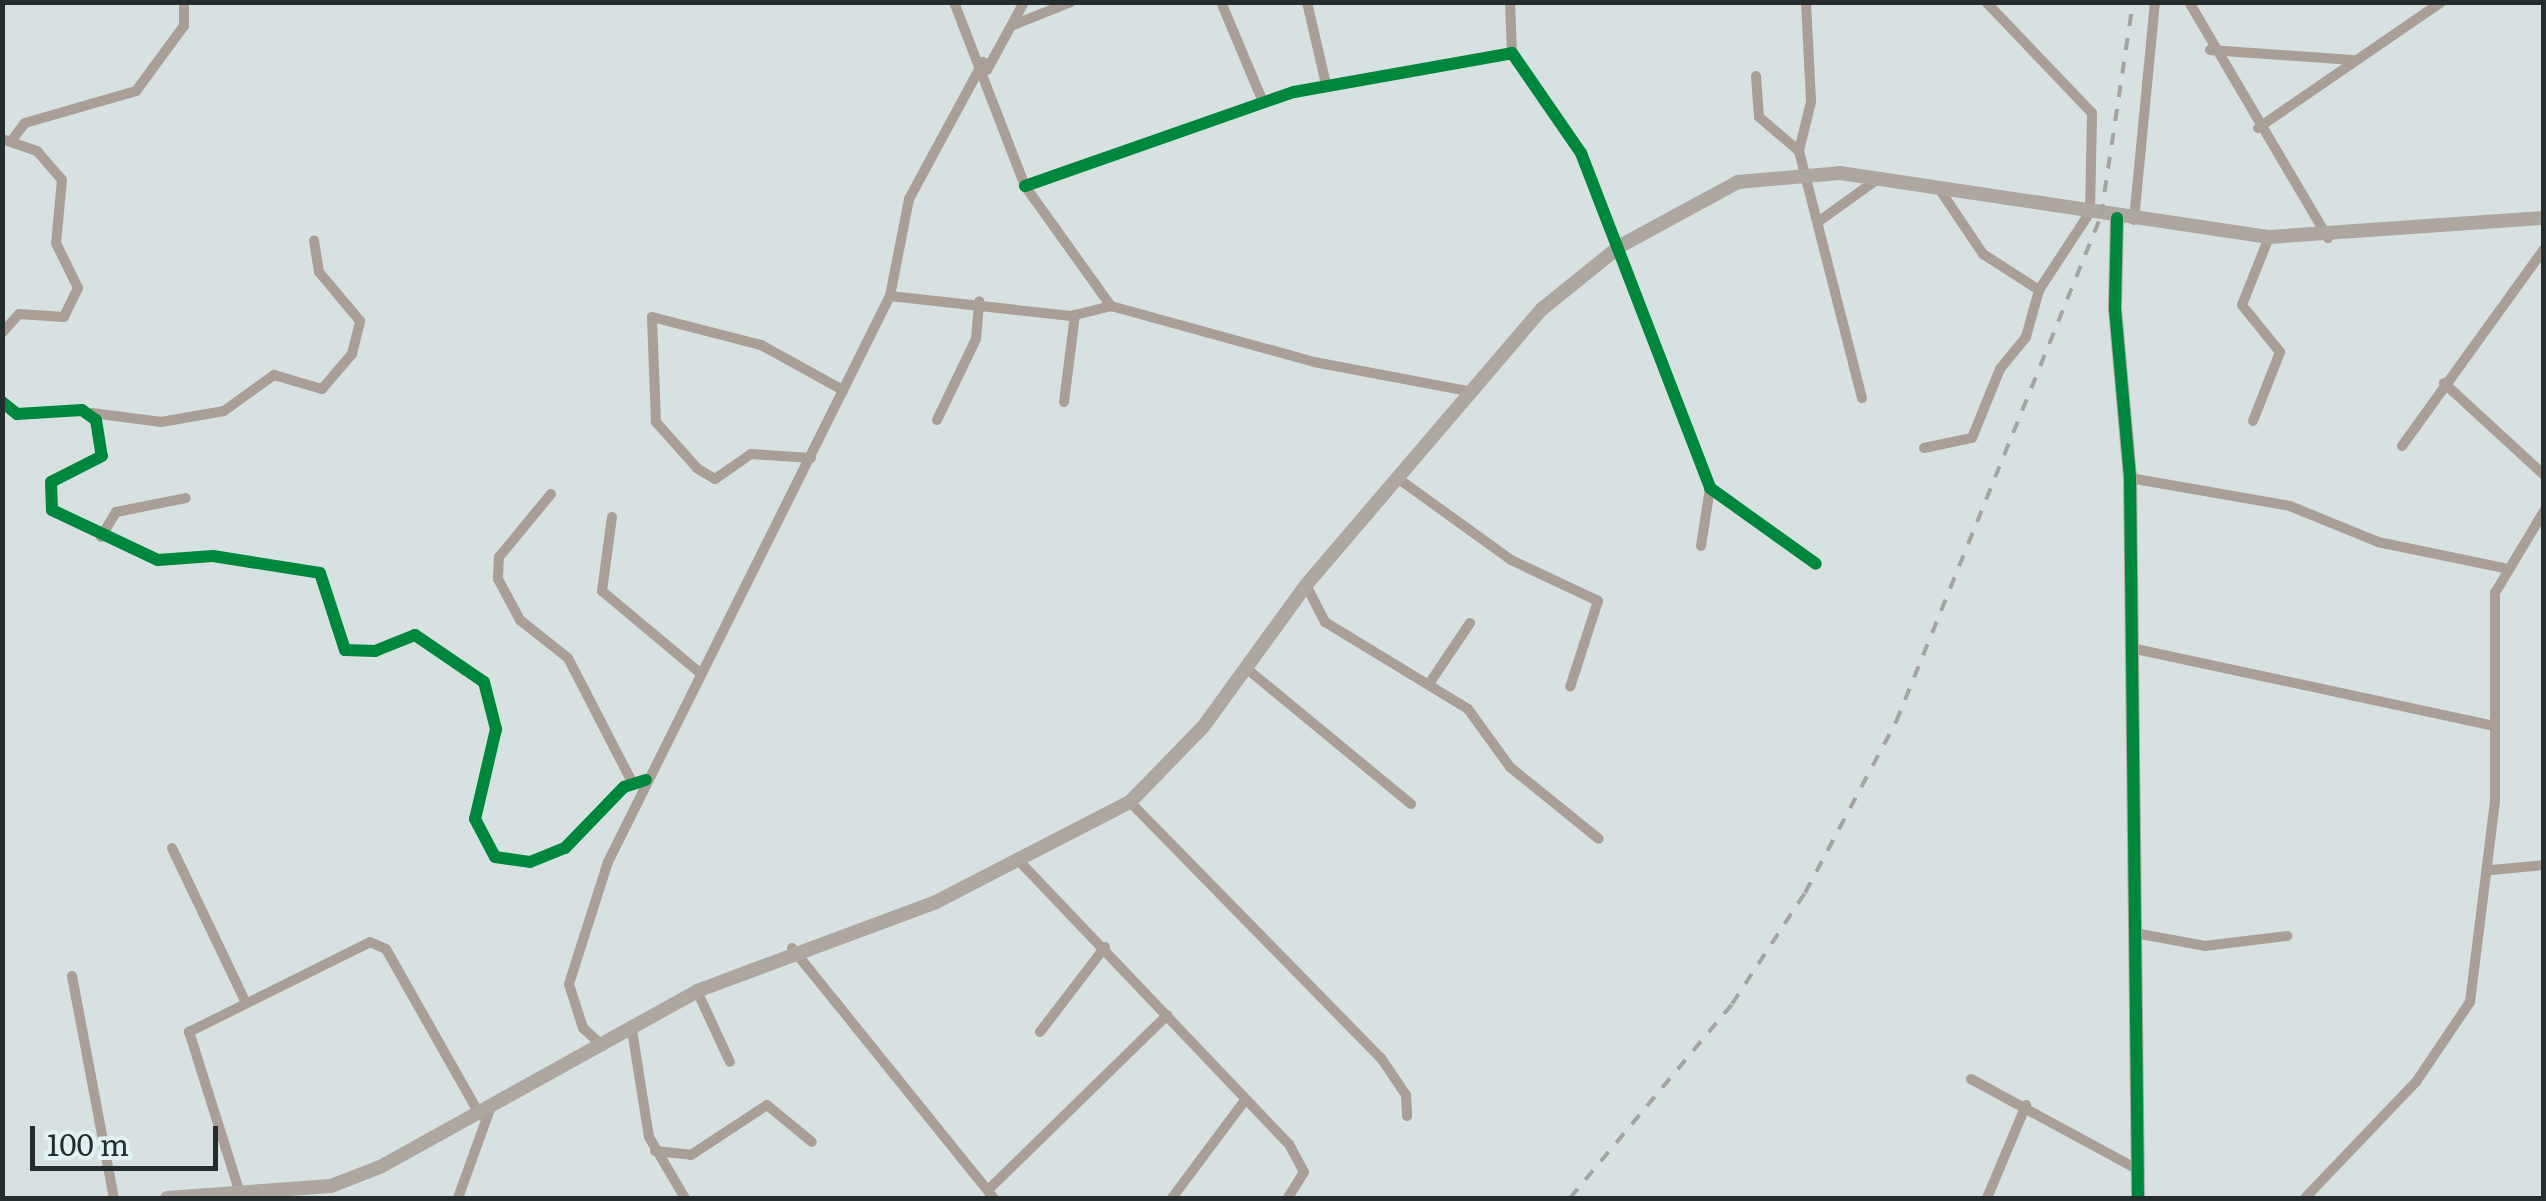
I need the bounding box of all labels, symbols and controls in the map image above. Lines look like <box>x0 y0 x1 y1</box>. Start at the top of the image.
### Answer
scale bar <box>35 1106 222 1168</box>
text: 100 m <box>47 1121 129 1165</box>

